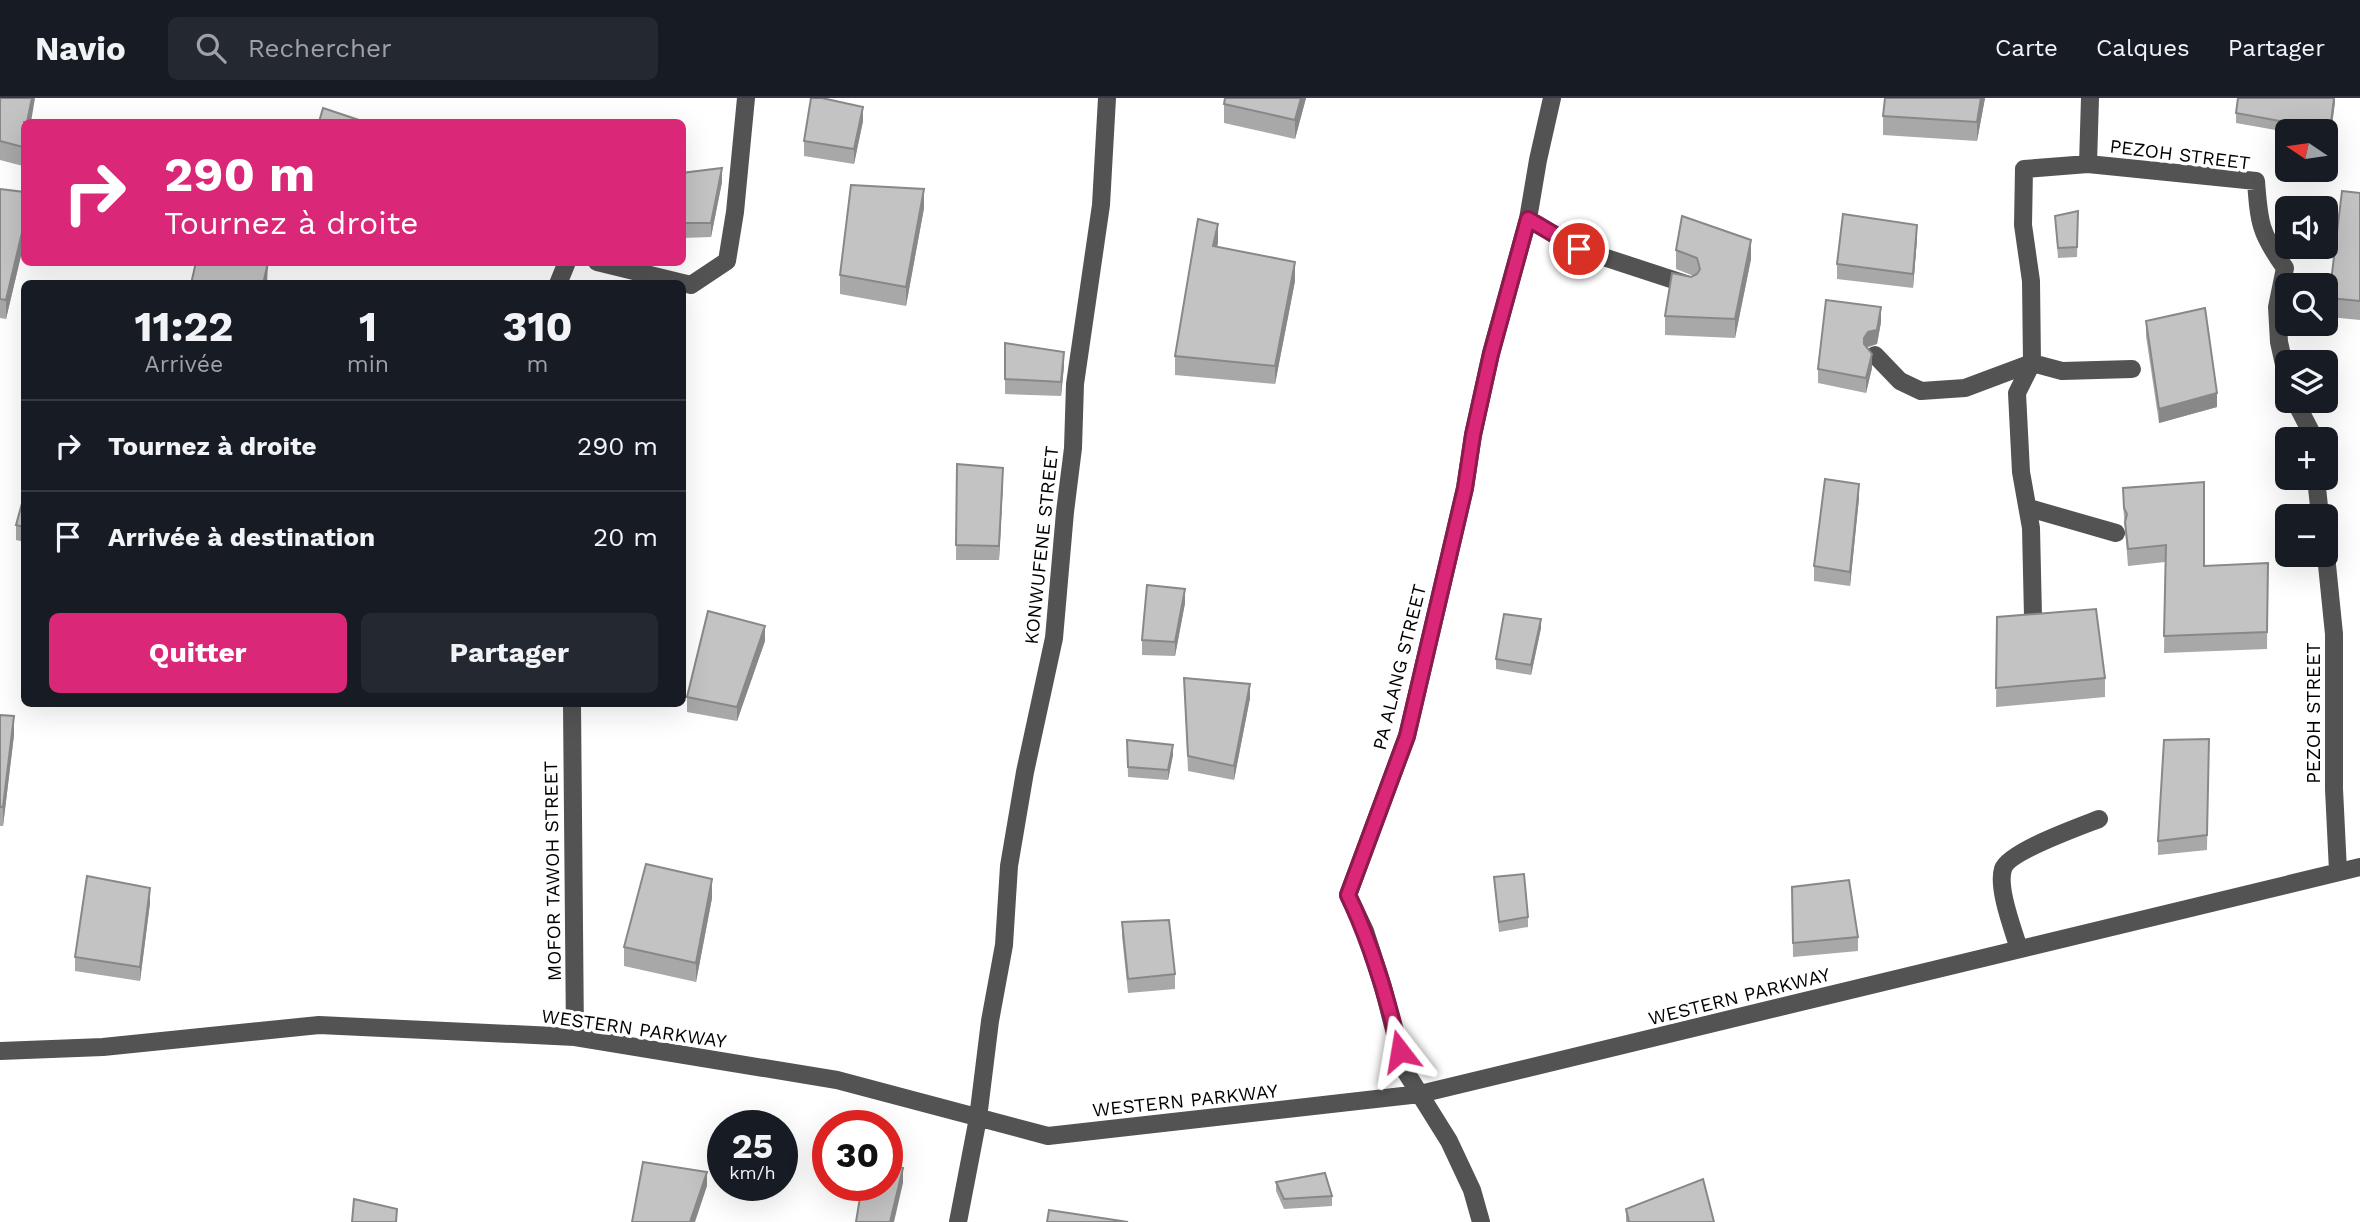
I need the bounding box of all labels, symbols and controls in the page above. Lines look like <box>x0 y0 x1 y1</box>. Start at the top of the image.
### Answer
search box <box>168 17 658 80</box>
text: Navio <box>35 29 126 68</box>
icon: search <box>192 29 230 67</box>
text: Rechercher <box>248 33 392 63</box>
text: Carte <box>1995 34 2058 62</box>
text: Calques <box>2096 34 2190 62</box>
text: Partager <box>2228 34 2325 62</box>
north arrow <box>2275 119 2338 182</box>
map controls <box>2275 119 2338 567</box>
street label: PEZOH STREET <box>2108 134 2252 175</box>
text: 290 m <box>164 145 315 203</box>
icon: right <box>49 147 140 238</box>
button: sound <box>2275 196 2338 259</box>
text: Tournez à droite <box>164 204 419 242</box>
pin <box>1549 219 1609 279</box>
icon: arrive <box>1560 230 1598 268</box>
button: search <box>2275 273 2338 336</box>
text: 11:22 <box>134 302 233 351</box>
text: 1 <box>359 302 377 351</box>
text: 310 <box>503 302 573 351</box>
button: layers <box>2275 350 2338 413</box>
text: Arrivée <box>145 351 223 378</box>
text: min <box>347 351 389 378</box>
text: m <box>527 351 548 378</box>
icon: right <box>49 427 87 465</box>
button: + <box>2275 427 2338 490</box>
text: Tournez à droite <box>108 431 317 461</box>
text: 290 m <box>577 431 658 461</box>
street label: KONWUFENE STREET <box>1020 445 1063 645</box>
button: − <box>2275 504 2338 567</box>
icon: arrive <box>49 518 87 556</box>
text: Arrivée à destination <box>108 522 375 552</box>
text: 20 m <box>593 522 658 552</box>
street label: PA ALANG STREET <box>1368 582 1431 752</box>
button: Quitter <box>49 613 347 693</box>
button: Partager <box>361 613 658 693</box>
street label: PEZOH STREET <box>2302 642 2325 784</box>
street label: MOFOR TAWOH STREET <box>539 761 566 981</box>
street label: WESTERN PARKWAY <box>1646 963 1833 1030</box>
street label: WESTERN PARKWAY <box>540 1004 728 1053</box>
position arrow <box>1363 1014 1437 1088</box>
street label: WESTERN PARKWAY <box>1091 1079 1279 1122</box>
speed limit sign: 30 <box>812 1110 903 1201</box>
text: 25 <box>732 1125 773 1167</box>
text: km/h <box>729 1162 776 1183</box>

